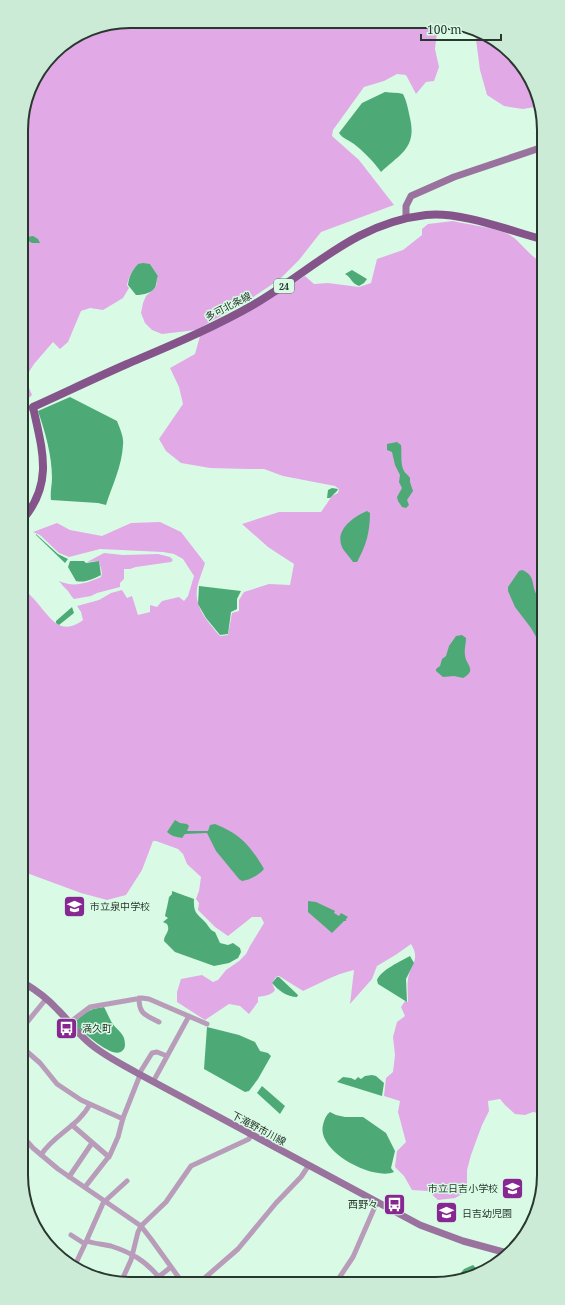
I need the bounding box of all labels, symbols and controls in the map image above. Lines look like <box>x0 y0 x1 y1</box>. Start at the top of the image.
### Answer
scale bar <box>421 16 501 42</box>
text: 100 m <box>427 21 462 38</box>
road number: 24 <box>274 279 294 293</box>
street label: 多可北条線 <box>203 288 253 324</box>
school or university icon: 市立泉中学校 <box>61 893 87 919</box>
place label: 市立泉中学校 <box>90 899 150 913</box>
bus stop icon: 満久町 <box>54 1015 80 1041</box>
place label: 満久町 <box>82 1021 112 1035</box>
street label: 下滝野市川線 <box>229 1108 289 1148</box>
school or university icon: 市立日吉小学校 <box>500 1175 526 1201</box>
place label: 市立日吉小学校 <box>428 1181 498 1195</box>
bus stop icon: 西野々 <box>381 1191 407 1217</box>
place label: 西野々 <box>348 1197 378 1211</box>
school or university icon: 日吉幼児園 <box>433 1200 459 1226</box>
place label: 日吉幼児園 <box>462 1206 512 1220</box>

